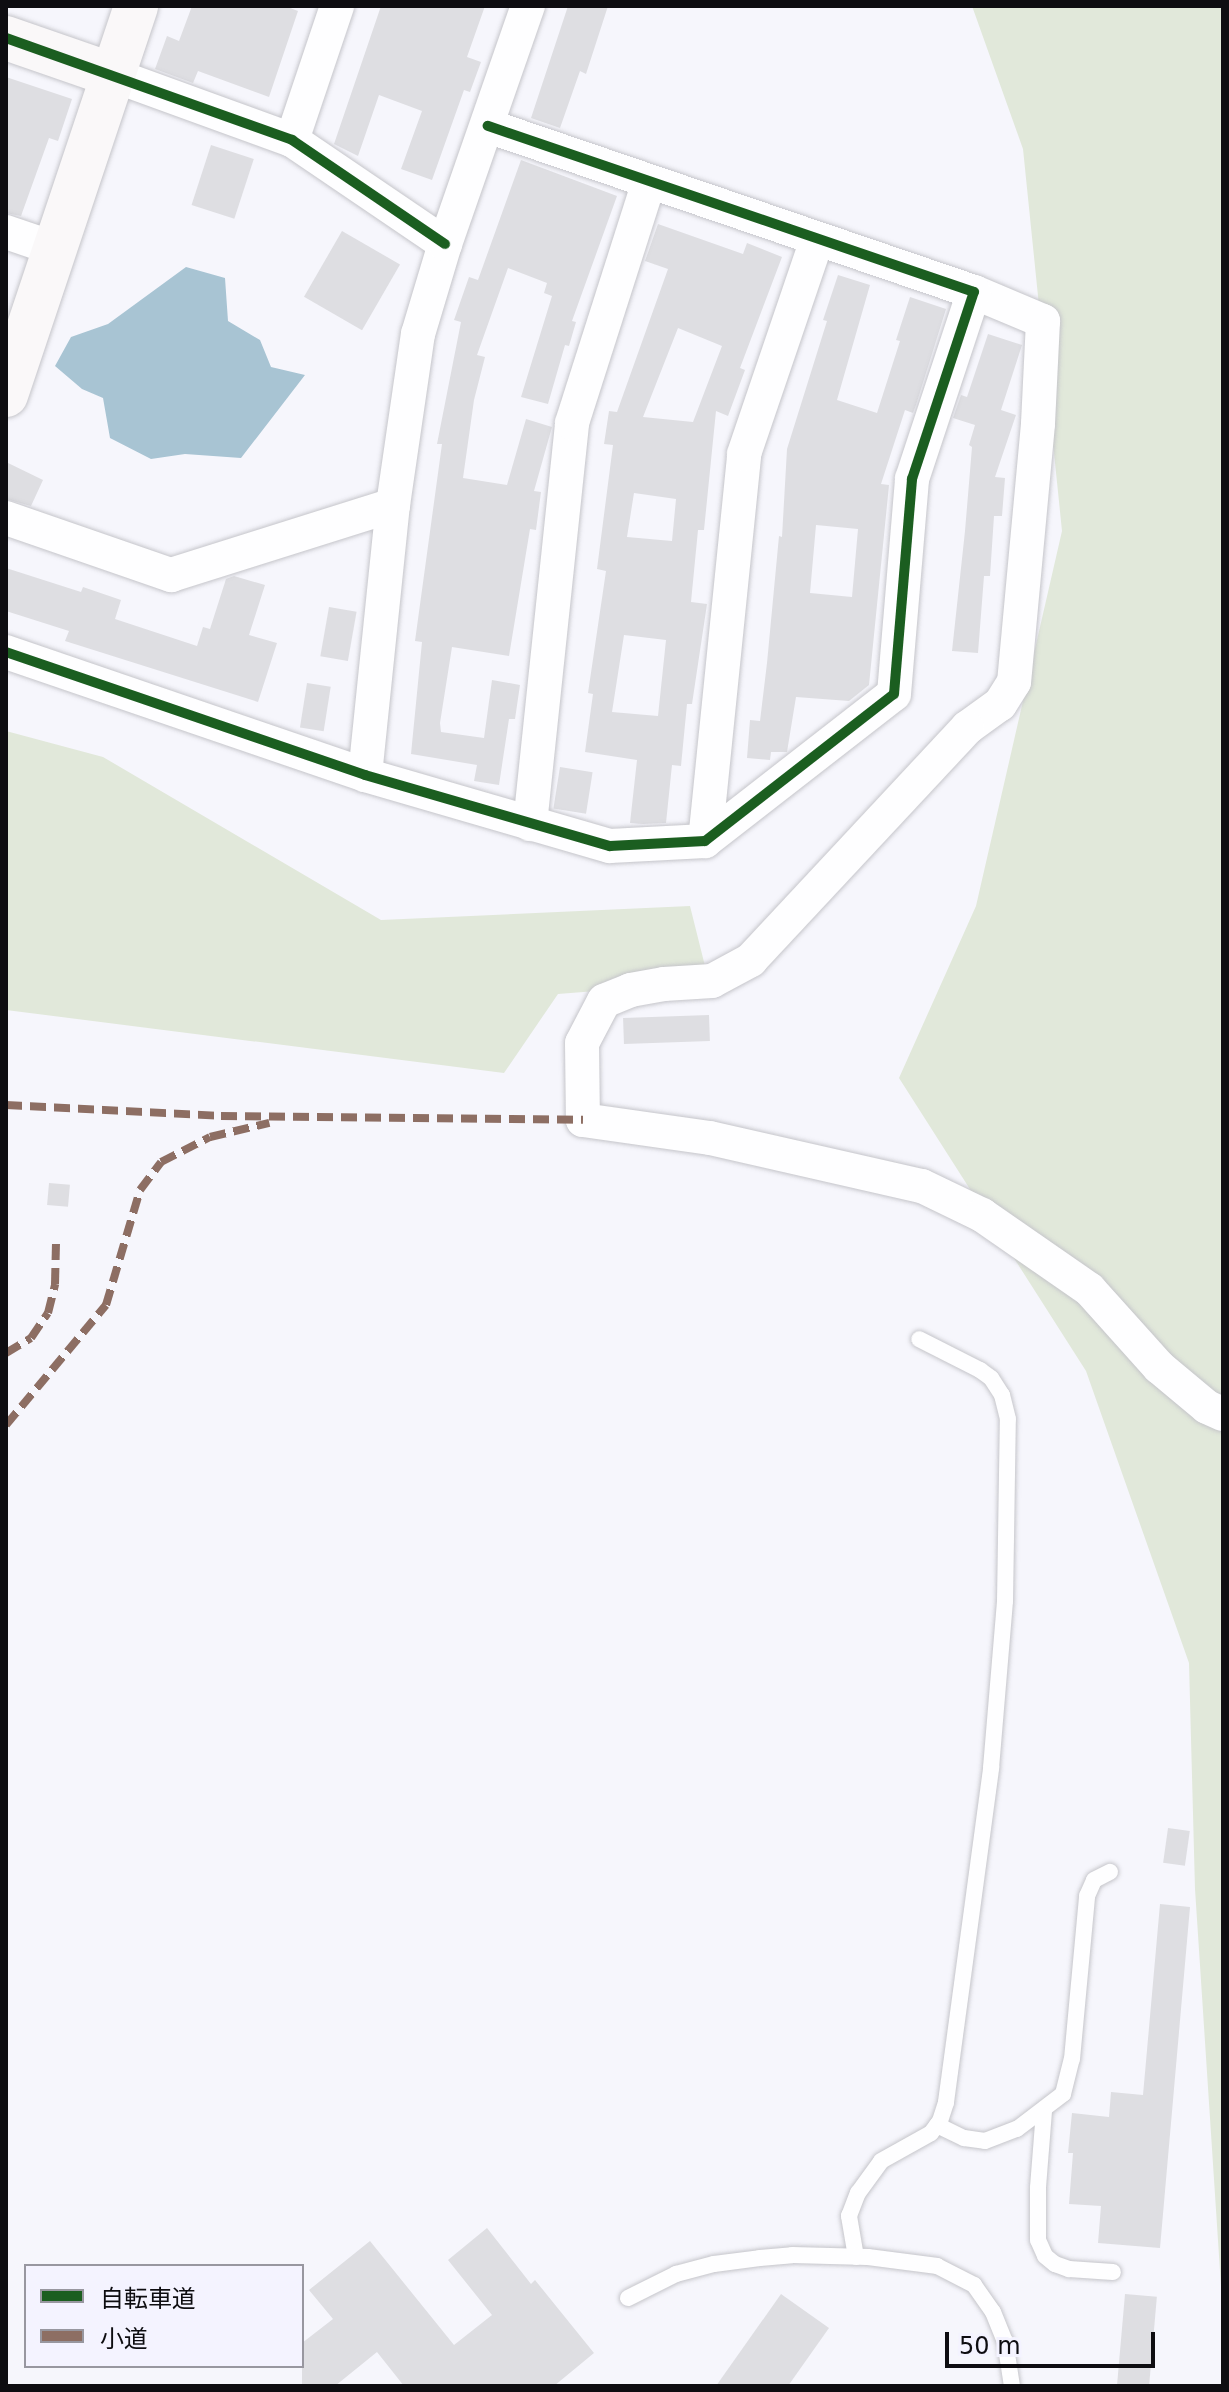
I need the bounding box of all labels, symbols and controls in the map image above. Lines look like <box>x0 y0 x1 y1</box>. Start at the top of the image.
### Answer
legend <box>24 2264 304 2368</box>
text: 自転車道 <box>100 2285 196 2313</box>
scale bar <box>949 2316 1159 2366</box>
text: 小道 <box>100 2325 148 2353</box>
text: 50 m <box>959 2332 1021 2360</box>

